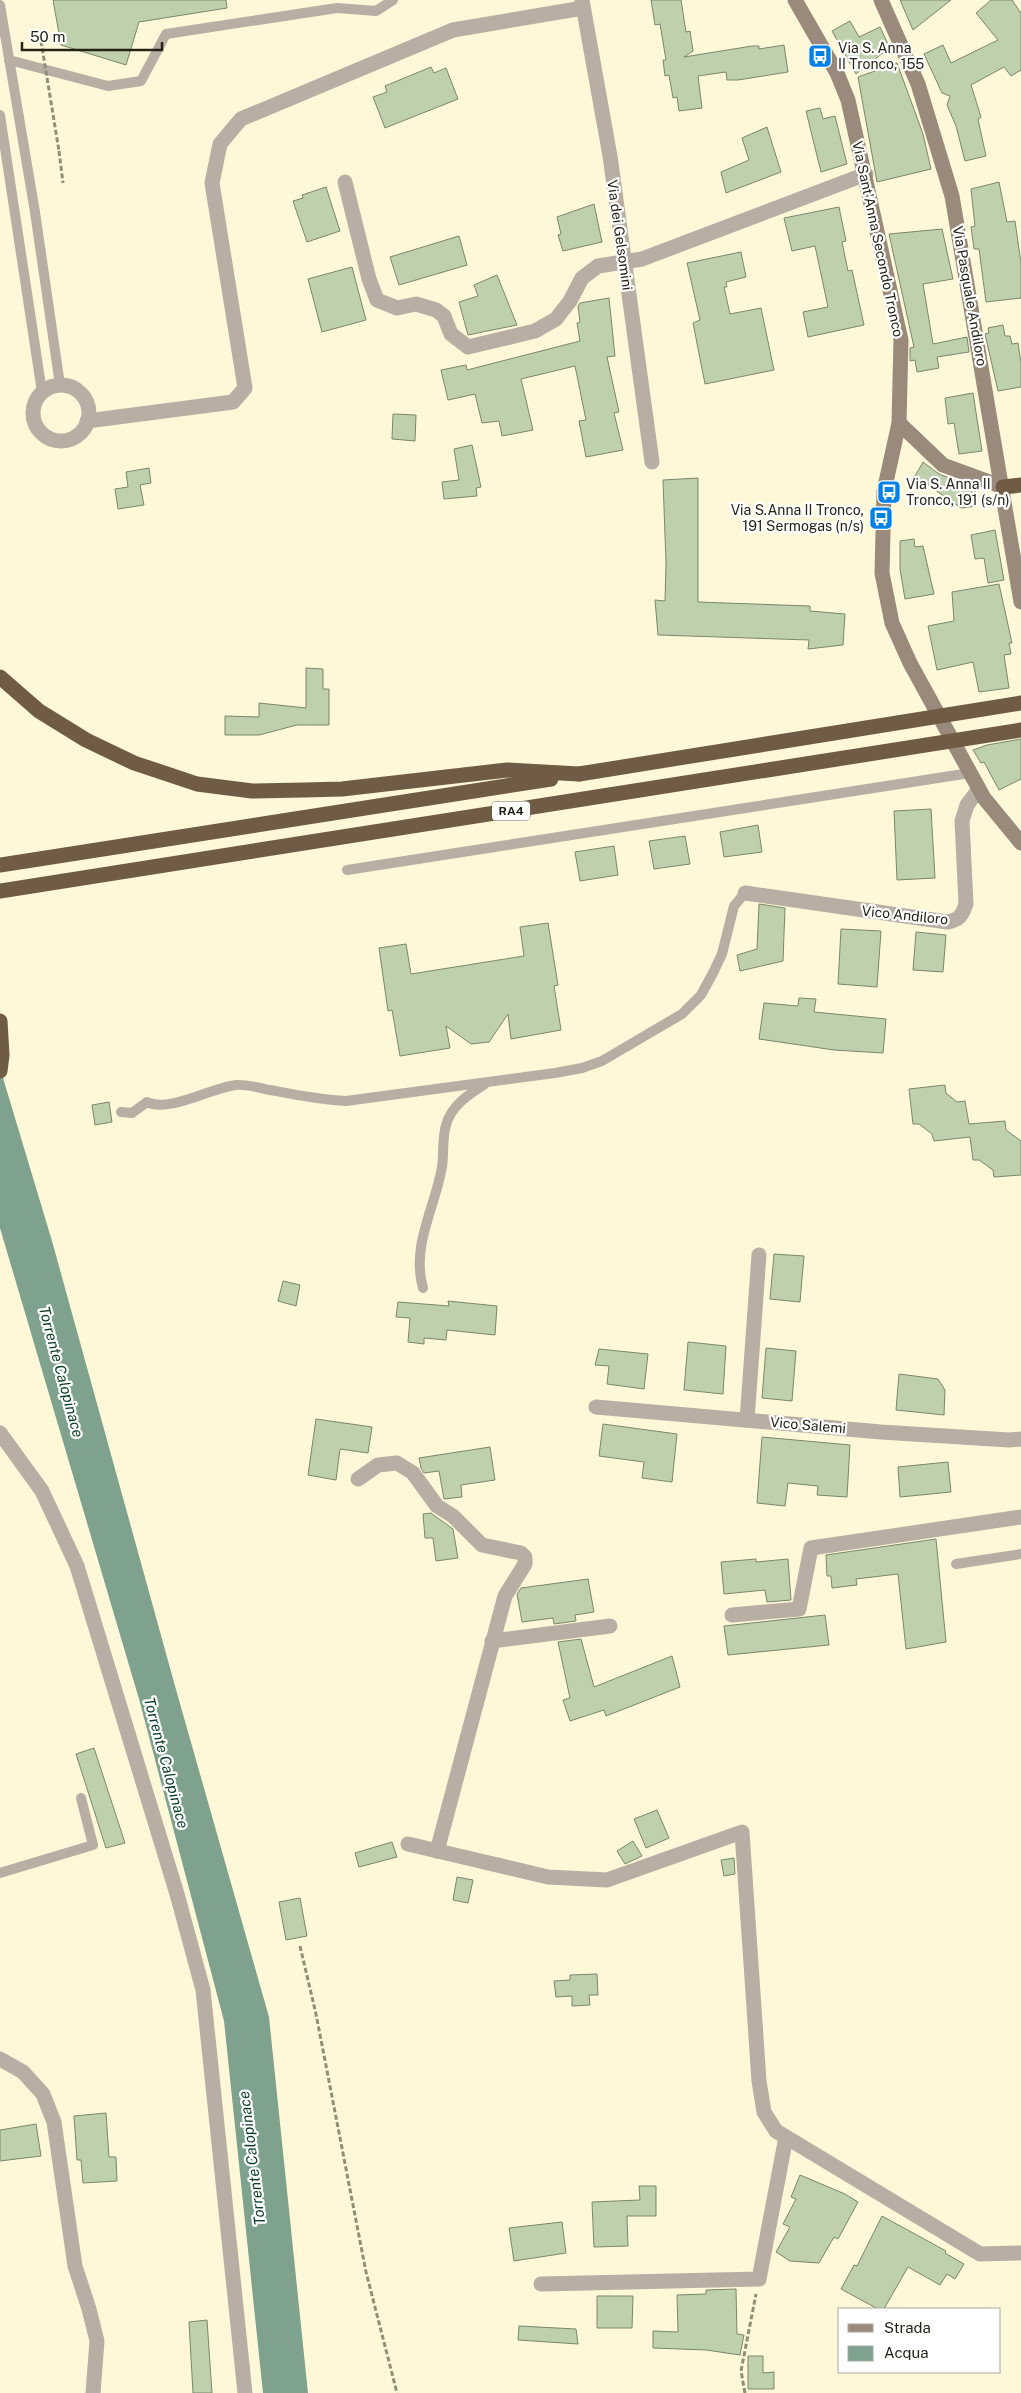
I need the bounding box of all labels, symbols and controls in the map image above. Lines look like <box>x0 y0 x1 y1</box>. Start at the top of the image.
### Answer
scale bar <box>22 20 162 52</box>
text: 50 m <box>30 28 65 45</box>
place label: Via S. Anna II Tronco, 155 <box>838 40 924 72</box>
bus stop icon: Via S. Anna II Tronco, 155 <box>807 43 833 69</box>
street label: Via Sant'Anna Secondo Tronco <box>849 140 907 338</box>
street label: Via dei Gelsomini <box>604 179 636 291</box>
street label: Via Pasquale Andiloro <box>950 225 990 367</box>
place label: Via S. Anna II Tronco, 191 (s/n) <box>906 476 1010 508</box>
bus stop icon: Via S. Anna II Tronco, 191 (s/n) <box>876 479 902 505</box>
place label: Via S.Anna II Tronco, 191 Sermogas (n/s) <box>731 502 864 534</box>
bus stop icon: Via S.Anna II Tronco, 191 Sermogas (n/s) <box>868 505 894 531</box>
road number: RA4 <box>492 801 530 820</box>
street label: Vico Andiloro <box>861 903 949 927</box>
water label: Torrente Calopinace <box>36 1304 87 1439</box>
street label: Vico Salemi <box>769 1414 847 1436</box>
water label: Torrente Calopinace <box>141 1695 192 1830</box>
water label: Torrente Calopinace <box>235 2090 268 2226</box>
legend <box>838 2308 1001 2373</box>
text: Strada <box>884 2319 931 2336</box>
text: Acqua <box>884 2344 929 2361</box>

